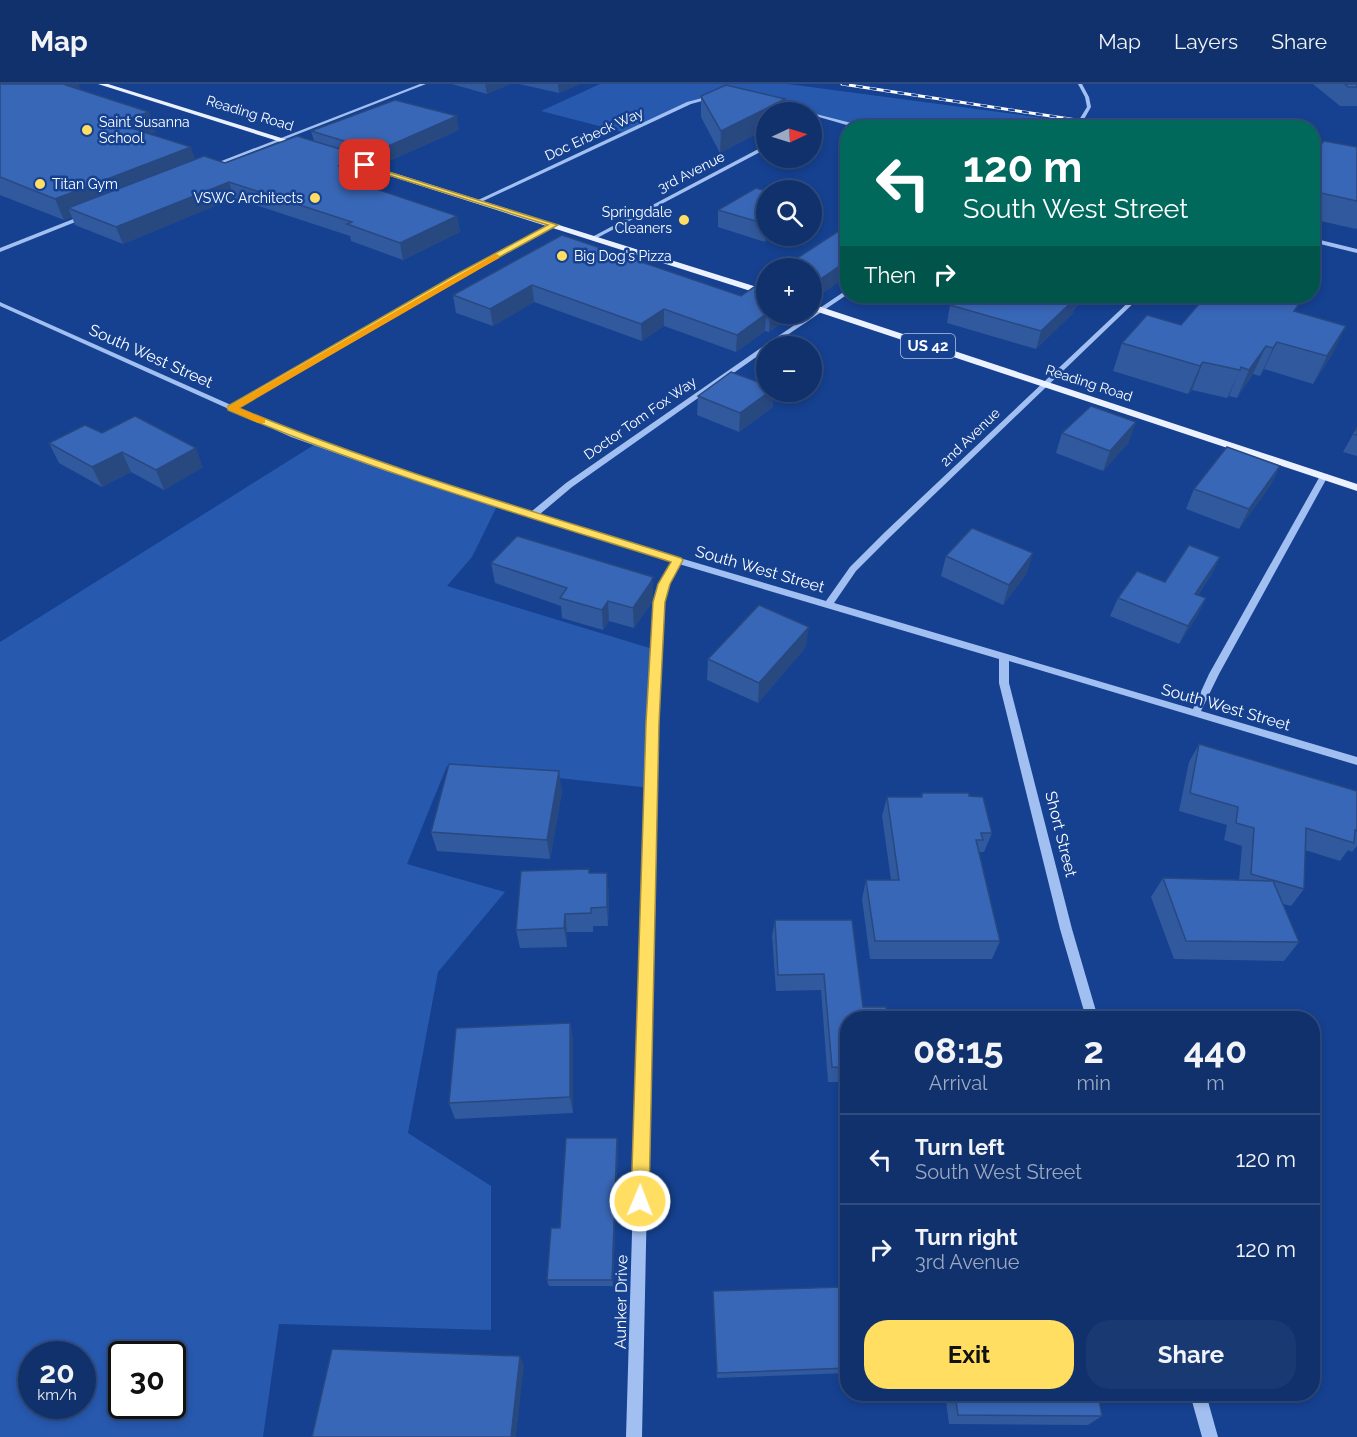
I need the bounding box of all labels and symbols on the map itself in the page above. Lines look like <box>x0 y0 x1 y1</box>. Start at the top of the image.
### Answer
street label: Reading Road <box>204 92 296 134</box>
north arrow <box>756 102 822 168</box>
street label: Doc Erbeck Way <box>542 104 646 164</box>
place label: Saint Susanna School <box>99 114 190 146</box>
marker: Saint Susanna School <box>80 123 94 137</box>
pin <box>339 139 390 190</box>
street label: 3rd Avenue <box>655 148 727 196</box>
place label: Titan Gym <box>52 176 118 192</box>
marker: Titan Gym <box>33 177 47 191</box>
place label: VSWC Architects <box>193 190 303 206</box>
marker: VSWC Architects <box>308 191 322 205</box>
place label: Springdale Cleaners <box>602 204 672 236</box>
marker: Springdale Cleaners <box>677 213 691 227</box>
place label: Big Dog's Pizza <box>574 248 672 264</box>
marker: Big Dog's Pizza <box>555 249 569 263</box>
street label: South West Street <box>86 320 216 392</box>
road number: US 42 <box>901 334 955 358</box>
street label: Reading Road <box>1043 361 1135 405</box>
street label: Doctor Tom Fox Way <box>581 373 699 463</box>
street label: 2nd Avenue <box>937 405 1003 469</box>
street label: South West Street <box>693 541 827 597</box>
street label: South West Street <box>1159 679 1293 735</box>
street label: Short Street <box>1041 789 1081 880</box>
position arrow <box>608 1169 672 1233</box>
street label: Aunker Drive <box>611 1255 631 1349</box>
speed limit sign: 30 <box>108 1341 186 1419</box>

